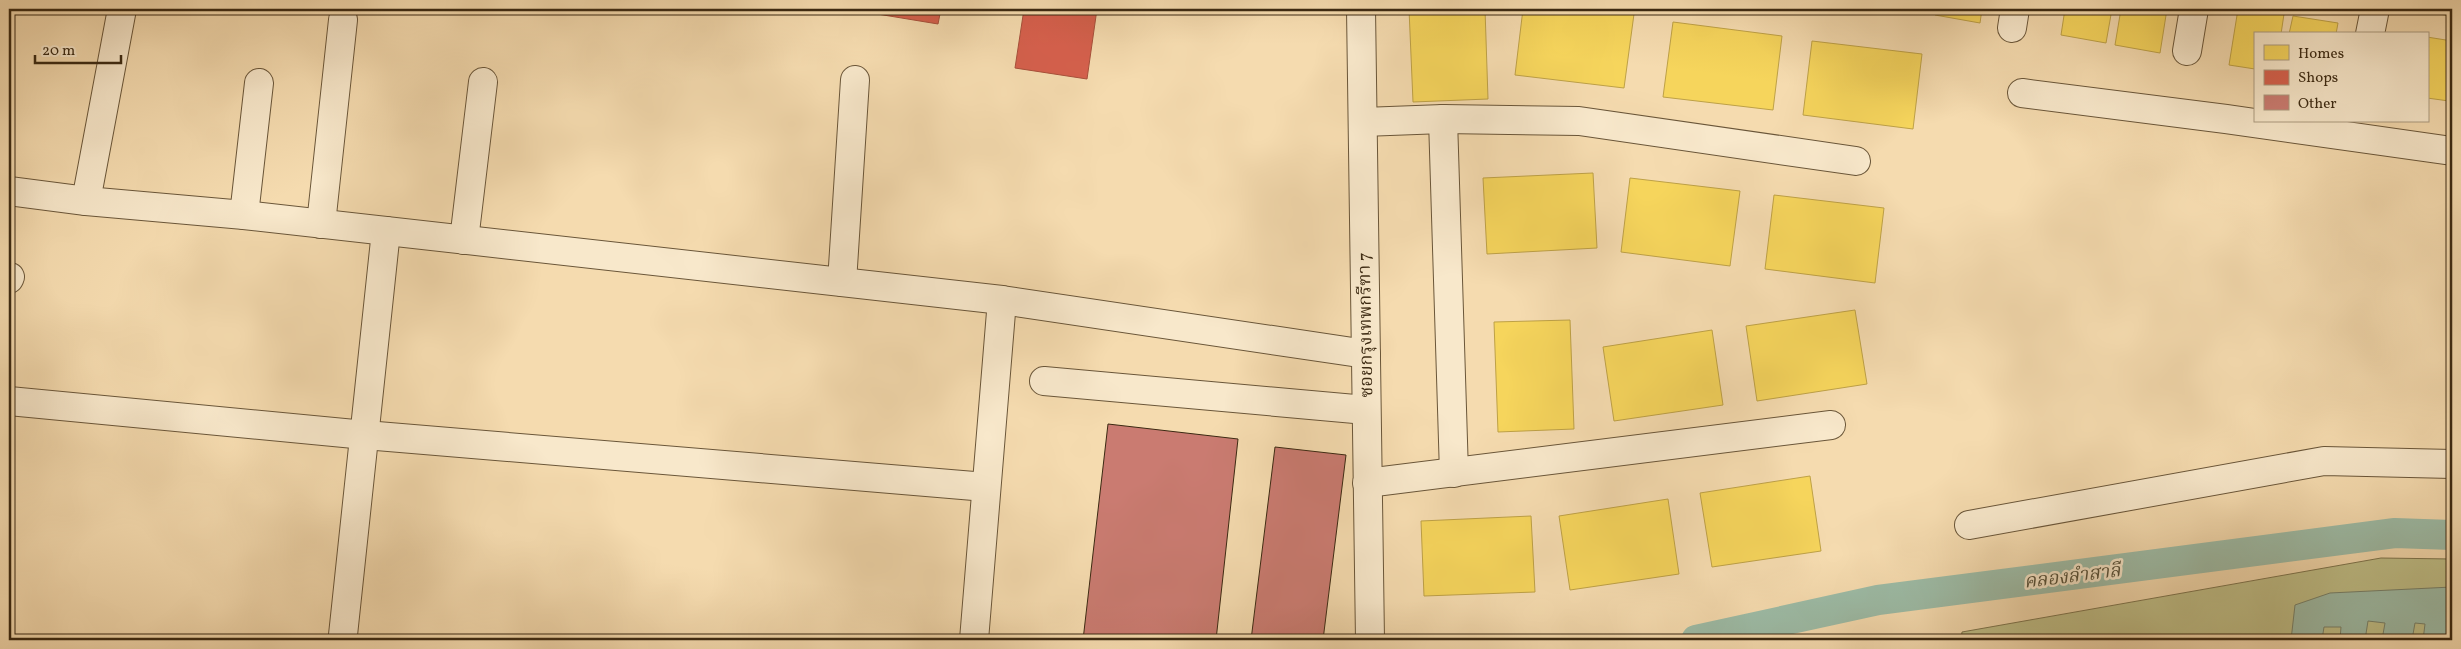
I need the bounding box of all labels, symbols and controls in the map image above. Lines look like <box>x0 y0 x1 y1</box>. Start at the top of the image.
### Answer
scale bar <box>35 32 121 64</box>
legend <box>2254 32 2428 122</box>
text: 20 m <box>42 41 75 62</box>
text: Homes <box>2298 44 2344 65</box>
text: Shops <box>2298 68 2338 89</box>
text: Other <box>2298 94 2337 115</box>
street label: ซอยกรุงเทพกรีฑา 7 <box>1353 252 1380 398</box>
water label: คลองลำสาลี <box>2022 558 2125 596</box>

